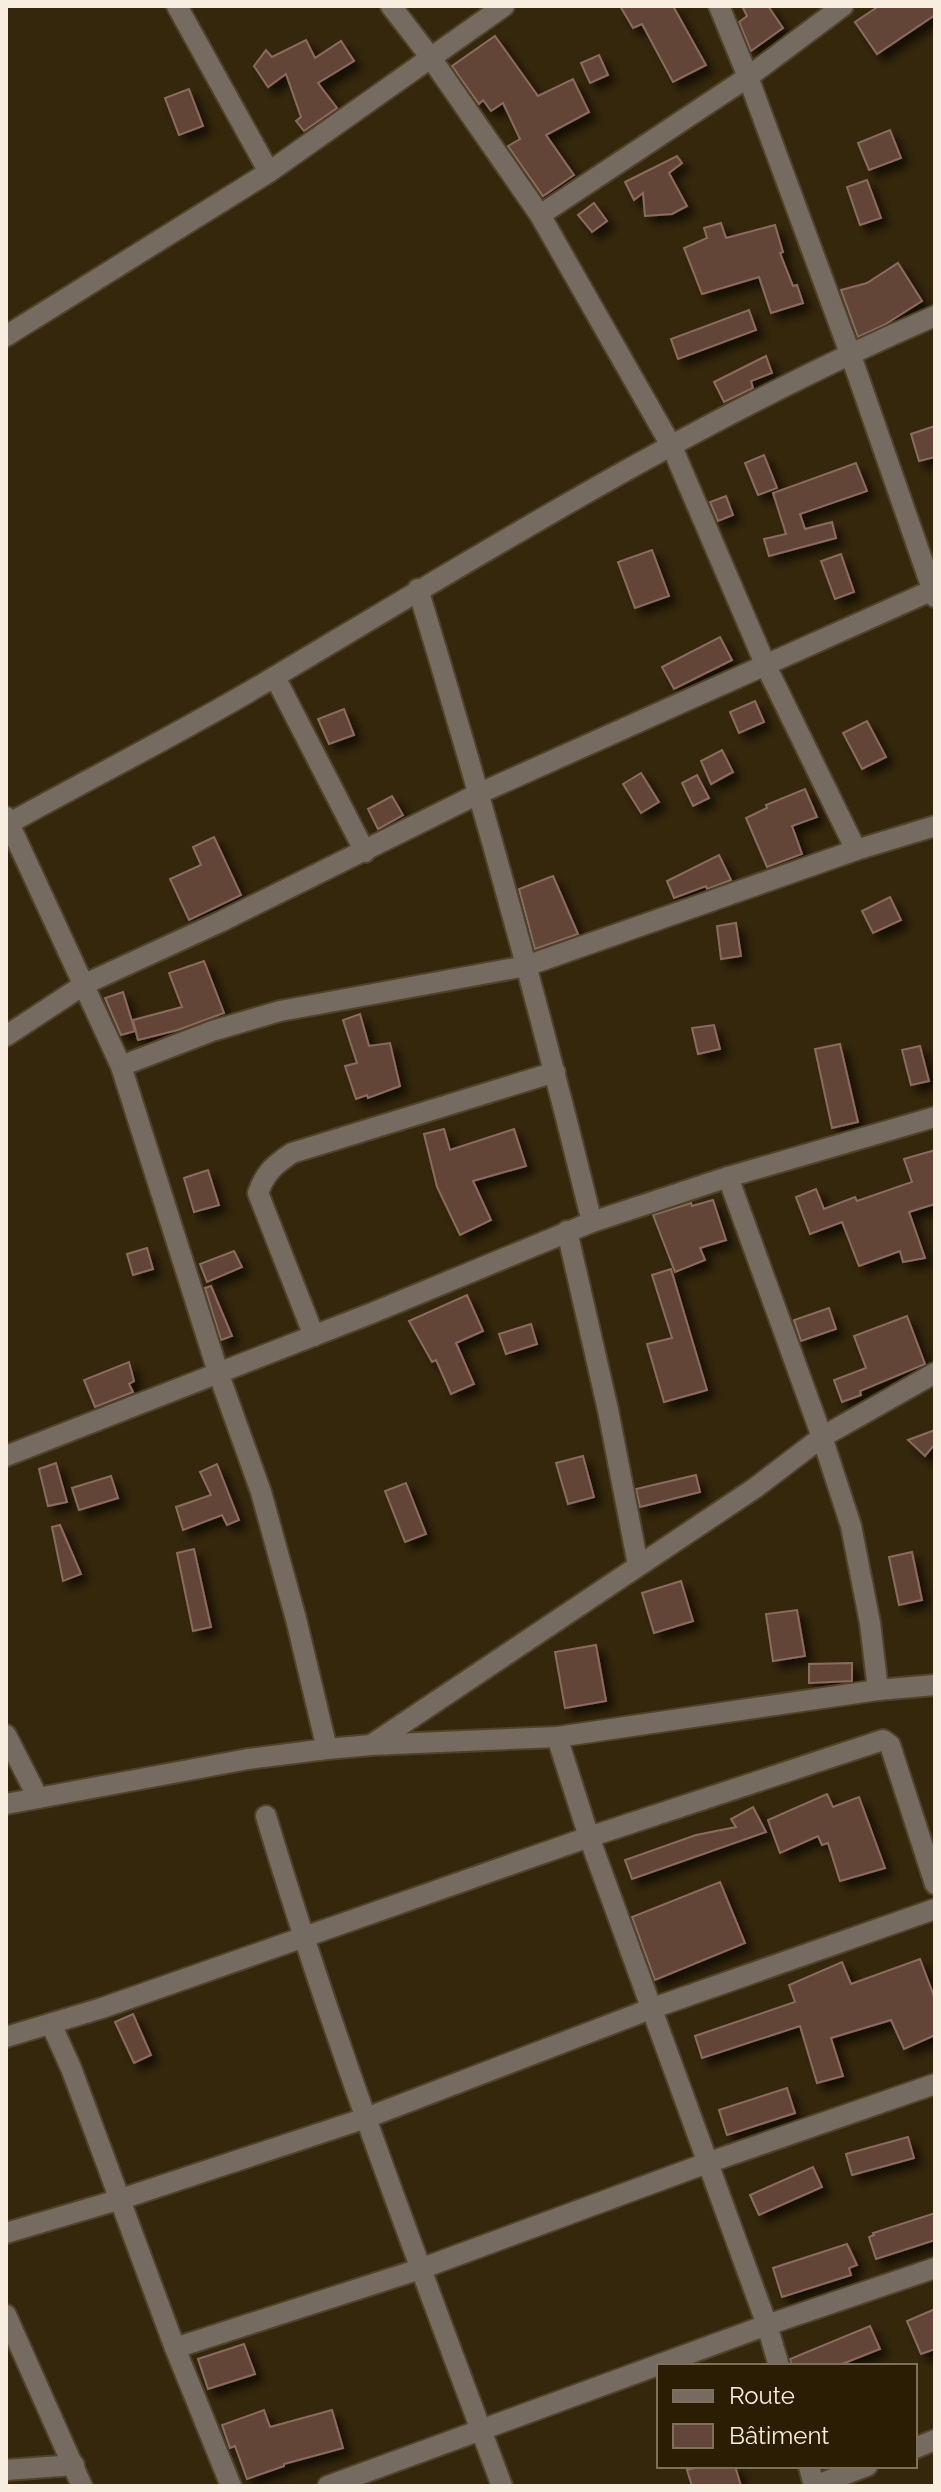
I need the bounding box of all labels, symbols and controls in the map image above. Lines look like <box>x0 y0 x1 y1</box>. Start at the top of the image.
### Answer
legend <box>657 2364 917 2468</box>
text: Route <box>729 2381 795 2410</box>
text: Bâtiment <box>729 2421 829 2450</box>

